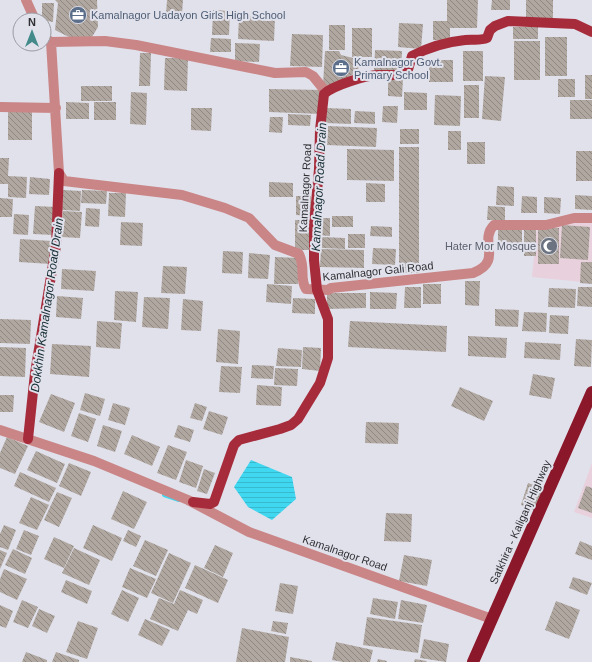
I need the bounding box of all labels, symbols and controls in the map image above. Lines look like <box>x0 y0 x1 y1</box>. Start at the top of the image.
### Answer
office icon: Kamalnagor Uadayon Girls High School <box>68 5 88 25</box>
place label: Kamalnagor Uadayon Girls High School <box>91 9 285 21</box>
north arrow <box>12 12 52 52</box>
text: N <box>28 16 36 28</box>
place label: Kamalnagor Govt. Primary School <box>354 56 443 81</box>
office icon: Kamalnagor Govt. Primary School <box>331 58 351 78</box>
water label: Kamalnagor Road Drain <box>309 122 329 252</box>
street label: Kamalnagor Road <box>297 143 313 233</box>
water label: Dokkhin Kamalnagor Road Drain <box>28 217 66 393</box>
mosque icon: Hater Mor Mosque <box>539 236 559 256</box>
place label: Hater Mor Mosque <box>445 240 536 252</box>
street label: Kamalnagor Gali Road <box>322 259 434 283</box>
street label: Satkhira - Kaliganj Highway <box>487 458 553 586</box>
street label: Kamalnagor Road <box>301 533 389 573</box>

